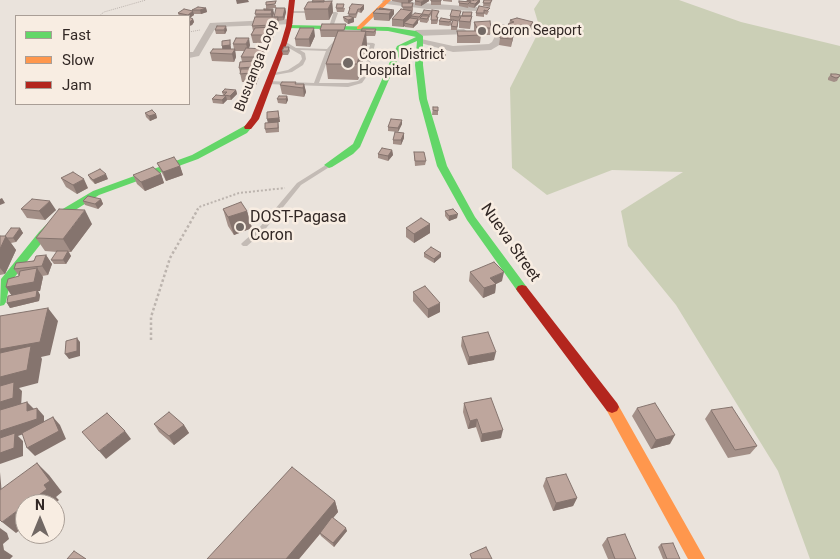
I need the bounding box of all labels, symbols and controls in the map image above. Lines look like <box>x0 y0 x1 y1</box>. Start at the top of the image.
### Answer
legend <box>15 15 190 105</box>
street label: Busuanga Loop <box>232 18 282 114</box>
place label: Coron Seaport <box>492 23 582 39</box>
marker: Coron Seaport <box>476 25 488 37</box>
text: Fast <box>62 26 91 44</box>
place label: Coron District Hospital <box>359 47 444 80</box>
text: Slow <box>62 51 94 69</box>
marker: Coron District Hospital <box>341 56 355 70</box>
text: Jam <box>62 76 92 94</box>
street label: Nueva Street <box>476 200 544 286</box>
place label: DOST-Pagasa Coron <box>250 208 347 246</box>
marker: DOST-Pagasa Coron <box>234 221 246 233</box>
north arrow <box>15 494 65 544</box>
text: N <box>35 497 45 513</box>

